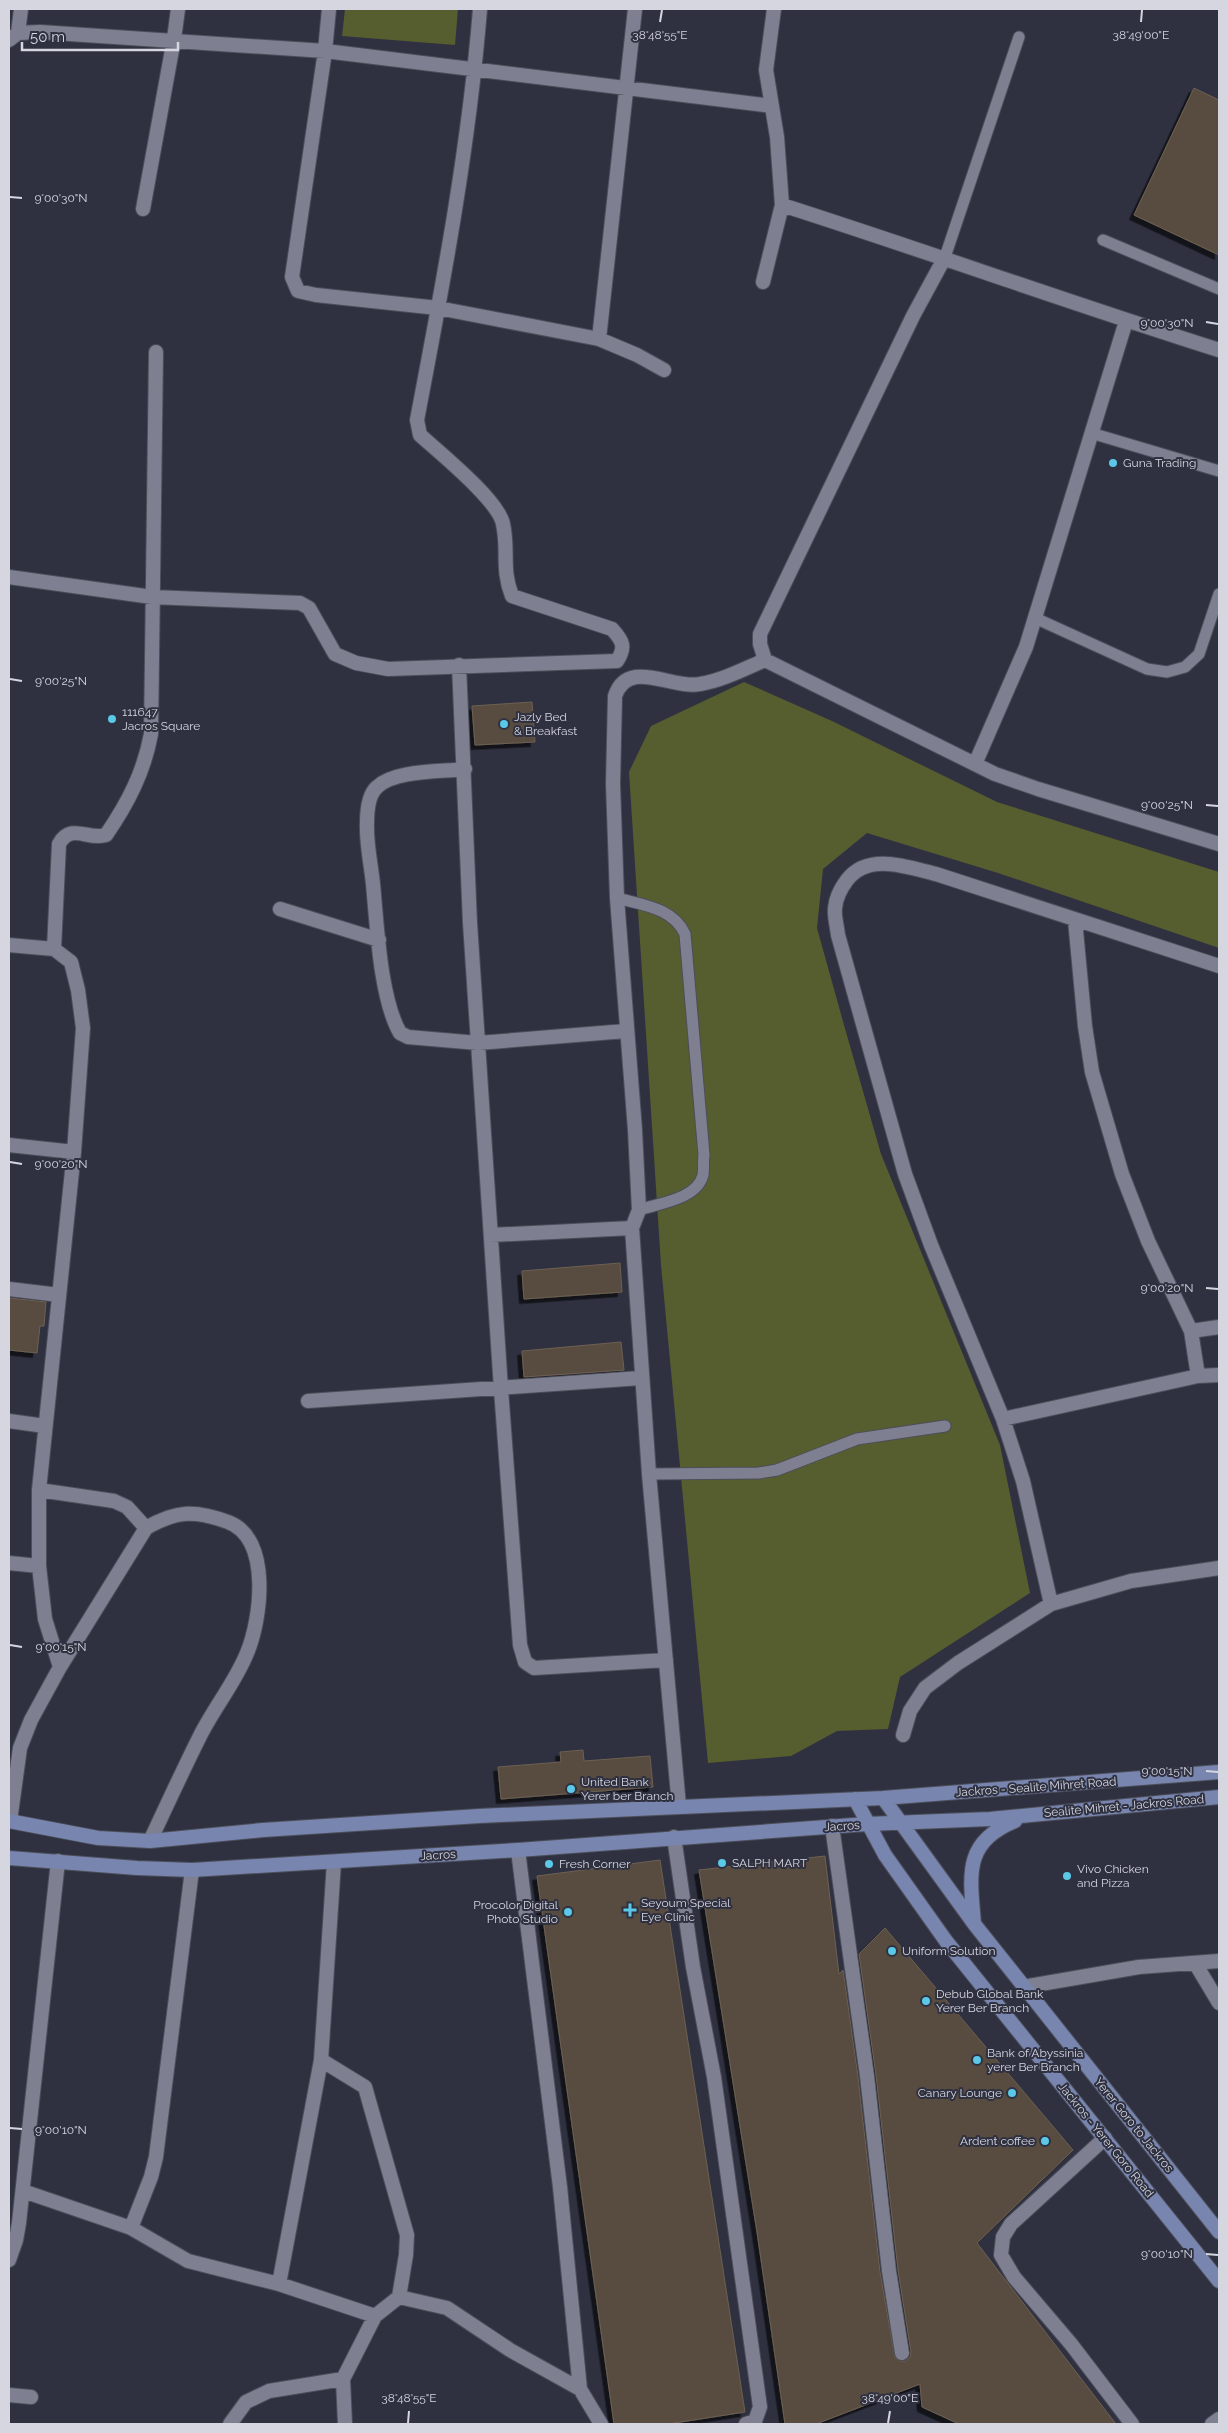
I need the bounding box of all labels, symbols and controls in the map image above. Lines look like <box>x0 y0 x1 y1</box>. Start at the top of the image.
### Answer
scale bar <box>22 20 179 52</box>
text: 50 m <box>30 28 65 46</box>
text: 38°48'55"E <box>632 28 688 42</box>
text: 38°49'00"E <box>1113 28 1169 42</box>
text: 9°00'30"N <box>35 191 88 205</box>
text: 9°00'30"N <box>1141 316 1194 330</box>
place label: Guna Trading <box>1123 456 1196 470</box>
marker: Guna Trading <box>1107 457 1119 469</box>
text: 9°00'25"N <box>35 674 87 688</box>
place label: 111647 Jacros Square <box>122 705 200 733</box>
place label: Jazly Bed & Breakfast <box>514 710 577 738</box>
marker: 111647 Jacros Square <box>106 713 118 725</box>
marker: Jazly Bed & Breakfast <box>498 718 510 730</box>
text: 9°00'25"N <box>1141 798 1193 812</box>
text: 9°00'20"N <box>35 1157 87 1171</box>
text: 9°00'20"N <box>1141 1281 1193 1295</box>
text: 9°00'15"N <box>35 1640 87 1654</box>
text: 9°00'15"N <box>1141 1764 1193 1778</box>
street label: Jackros - Sealite Mihret Road <box>955 1774 1117 1800</box>
place label: United Bank Yerer ber Branch <box>581 1775 674 1803</box>
marker: United Bank Yerer ber Branch <box>565 1783 577 1795</box>
street label: Sealite Mihret - Jackros Road <box>1043 1792 1205 1820</box>
street label: Jacros <box>824 1818 861 1834</box>
street label: Jacros <box>420 1847 457 1863</box>
place label: SALPH MART <box>732 1856 808 1870</box>
place label: Fresh Corner <box>559 1857 631 1871</box>
marker: SALPH MART <box>716 1857 728 1869</box>
marker: Fresh Corner <box>543 1858 555 1870</box>
place label: Vivo Chicken and Pizza <box>1077 1862 1149 1890</box>
marker: Vivo Chicken and Pizza <box>1061 1870 1073 1882</box>
place label: Seyoum Special Eye Clinic <box>641 1896 731 1924</box>
place label: Procolor Digital Photo Studio <box>473 1898 559 1926</box>
marker: Seyoum Special Eye Clinic <box>623 1903 637 1917</box>
marker: Procolor Digital Photo Studio <box>562 1906 574 1918</box>
place label: Uniform Solution <box>902 1944 995 1958</box>
marker: Uniform Solution <box>886 1945 898 1957</box>
place label: Debub Global Bank Yerer Ber Branch <box>936 1987 1044 2015</box>
marker: Debub Global Bank Yerer Ber Branch <box>920 1995 932 2007</box>
place label: Bank of Abyssinia yerer Ber Branch <box>987 2046 1083 2074</box>
marker: Bank of Abyssinia yerer Ber Branch <box>971 2054 983 2066</box>
street label: Yerer Goro to Jackros <box>1092 2075 1177 2175</box>
street label: Jackros - Yerer Goro Road <box>1055 2080 1157 2200</box>
place label: Canary Lounge <box>918 2086 1002 2100</box>
marker: Canary Lounge <box>1006 2087 1018 2099</box>
text: 9°00'10"N <box>35 2123 87 2137</box>
place label: Ardent coffee <box>960 2134 1035 2148</box>
marker: Ardent coffee <box>1039 2135 1051 2147</box>
text: 9°00'10"N <box>1141 2247 1193 2261</box>
text: 38°48'55"E <box>381 2391 437 2405</box>
text: 38°49'00"E <box>862 2391 918 2405</box>

